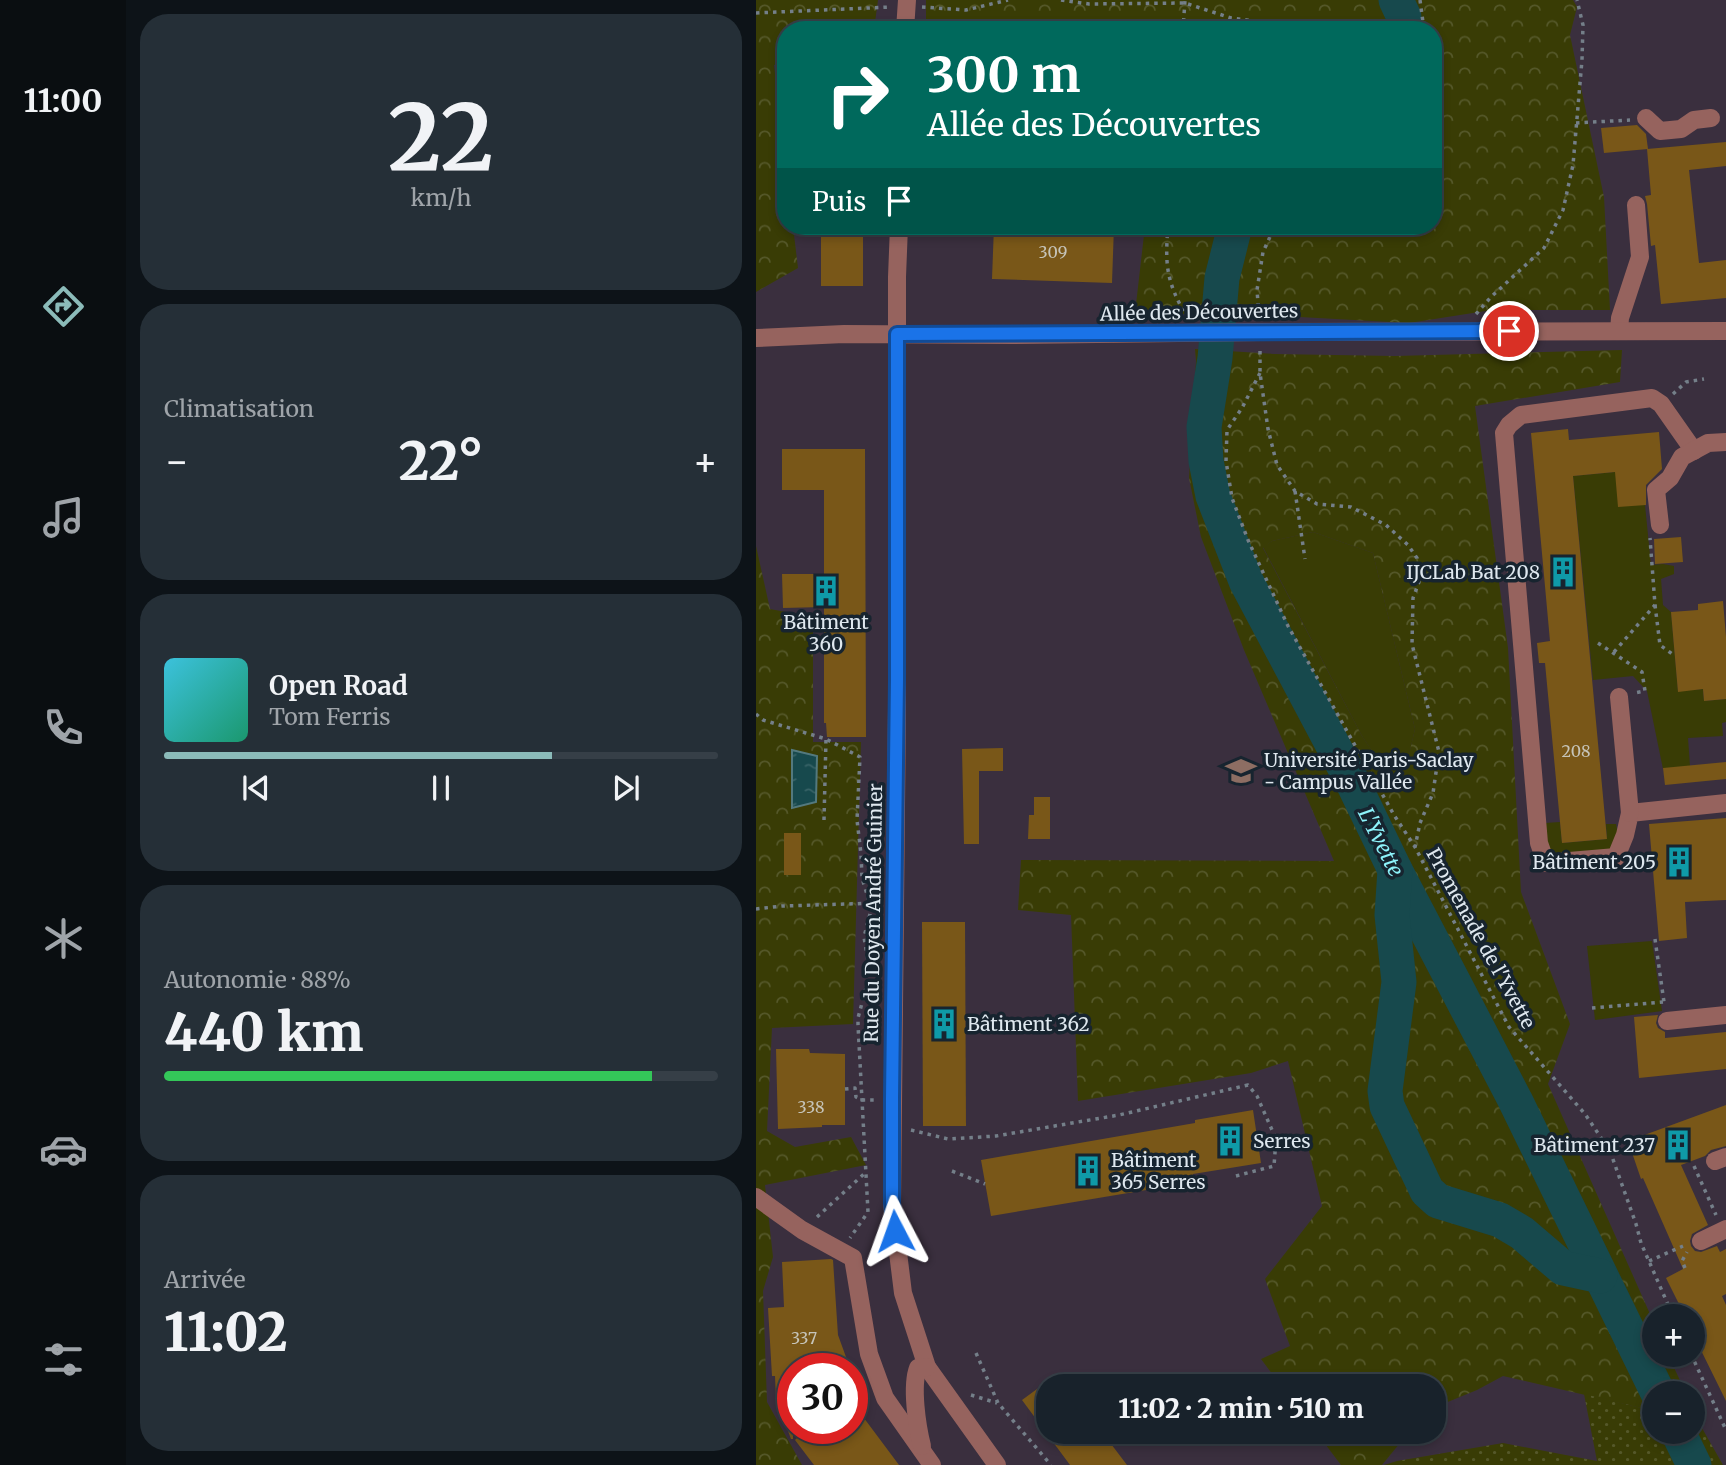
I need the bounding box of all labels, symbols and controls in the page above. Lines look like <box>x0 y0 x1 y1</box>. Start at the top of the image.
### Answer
text: 300 m <box>927 44 1081 105</box>
icon: right <box>812 49 903 140</box>
text: 22 <box>388 80 494 195</box>
text: 11:00 <box>24 81 102 121</box>
text: Allée des Découvertes <box>927 105 1261 145</box>
icon: arrive <box>880 182 918 220</box>
text: km/h <box>411 183 471 212</box>
text: Puis <box>812 185 866 218</box>
house number: 309 <box>1039 242 1067 262</box>
icon: directions <box>39 282 88 331</box>
street label: Allée des Découvertes <box>1099 298 1298 326</box>
pin <box>1479 301 1539 361</box>
icon: arrive <box>1490 312 1528 350</box>
text: Climatisation <box>164 394 314 423</box>
text: 22° <box>399 429 483 494</box>
text: − <box>164 438 189 485</box>
text: + <box>693 438 718 485</box>
icon: music <box>39 493 88 542</box>
building icon: IJCLab Bat 208 <box>1546 555 1580 589</box>
place label: IJCLab Bat 208 <box>1406 560 1540 584</box>
building icon: Bâtiment 360 <box>809 574 843 608</box>
place label: Bâtiment 360 <box>783 610 869 656</box>
text: Open Road <box>269 669 408 702</box>
text: Tom Ferris <box>269 702 391 731</box>
icon: phone <box>39 703 88 752</box>
house number: 208 <box>1562 741 1590 761</box>
place label: Université Paris-Saclay - Campus Vallée <box>1264 748 1474 794</box>
school or university icon: Université Paris-Saclay - Campus Vallée <box>1224 754 1258 788</box>
icon: previous <box>237 769 275 807</box>
icon: pause <box>422 769 460 807</box>
icon: next <box>607 769 645 807</box>
street label: Rue du Doyen André Guinier <box>859 783 887 1043</box>
water label: L'Yvette <box>1352 803 1410 881</box>
street label: Promenade de l'Yvette <box>1421 843 1541 1033</box>
building icon: Bâtiment 205 <box>1662 845 1696 879</box>
place label: Bâtiment 205 <box>1532 850 1656 874</box>
icon: climate <box>39 914 88 963</box>
text: Autonomie · 88% <box>164 965 351 994</box>
text: 440 km <box>164 1000 364 1065</box>
building icon: Bâtiment 362 <box>927 1007 961 1041</box>
place label: Bâtiment 362 <box>967 1012 1090 1036</box>
house number: 338 <box>798 1097 824 1117</box>
building icon: Serres <box>1213 1124 1247 1158</box>
icon: car <box>39 1125 88 1174</box>
building icon: Bâtiment 237 <box>1661 1128 1695 1162</box>
place label: Serres <box>1253 1129 1311 1153</box>
place label: Bâtiment 237 <box>1533 1133 1655 1157</box>
place label: Bâtiment 365 Serres <box>1111 1148 1206 1194</box>
building icon: Bâtiment 365 Serres <box>1071 1154 1105 1188</box>
position arrow <box>858 1194 932 1268</box>
text: Arrivée <box>164 1265 246 1294</box>
text: 11:02 <box>164 1300 288 1365</box>
map controls <box>1642 1304 1705 1444</box>
button: + <box>1642 1304 1705 1367</box>
house number: 337 <box>791 1328 817 1348</box>
icon: filters <box>39 1335 88 1384</box>
speed limit sign: 30 <box>777 1353 868 1444</box>
button: − <box>1642 1381 1705 1444</box>
text: 11:02 · 2 min · 510 m <box>1118 1392 1364 1425</box>

